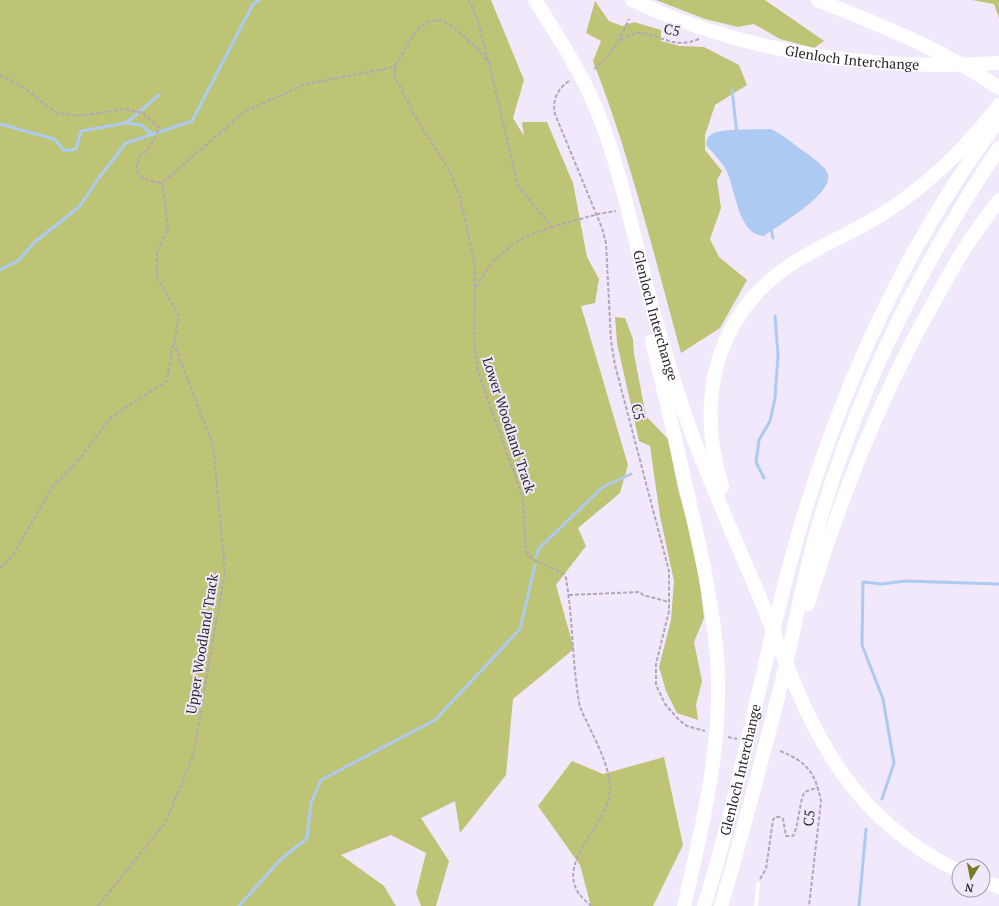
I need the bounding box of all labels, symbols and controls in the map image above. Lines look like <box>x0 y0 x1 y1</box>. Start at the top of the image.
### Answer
street label: C5 <box>662 19 682 40</box>
street label: Glenloch Interchange <box>784 40 919 74</box>
street label: Glenloch Interchange <box>629 248 683 383</box>
street label: Lower Woodland Track <box>479 355 541 496</box>
street label: C5 <box>627 401 650 422</box>
street label: Upper Woodland Track <box>181 572 222 715</box>
street label: Glenloch Interchange <box>715 702 765 838</box>
street label: C5 <box>798 809 819 827</box>
north arrow <box>951 858 991 898</box>
text: N <box>963 880 975 895</box>

